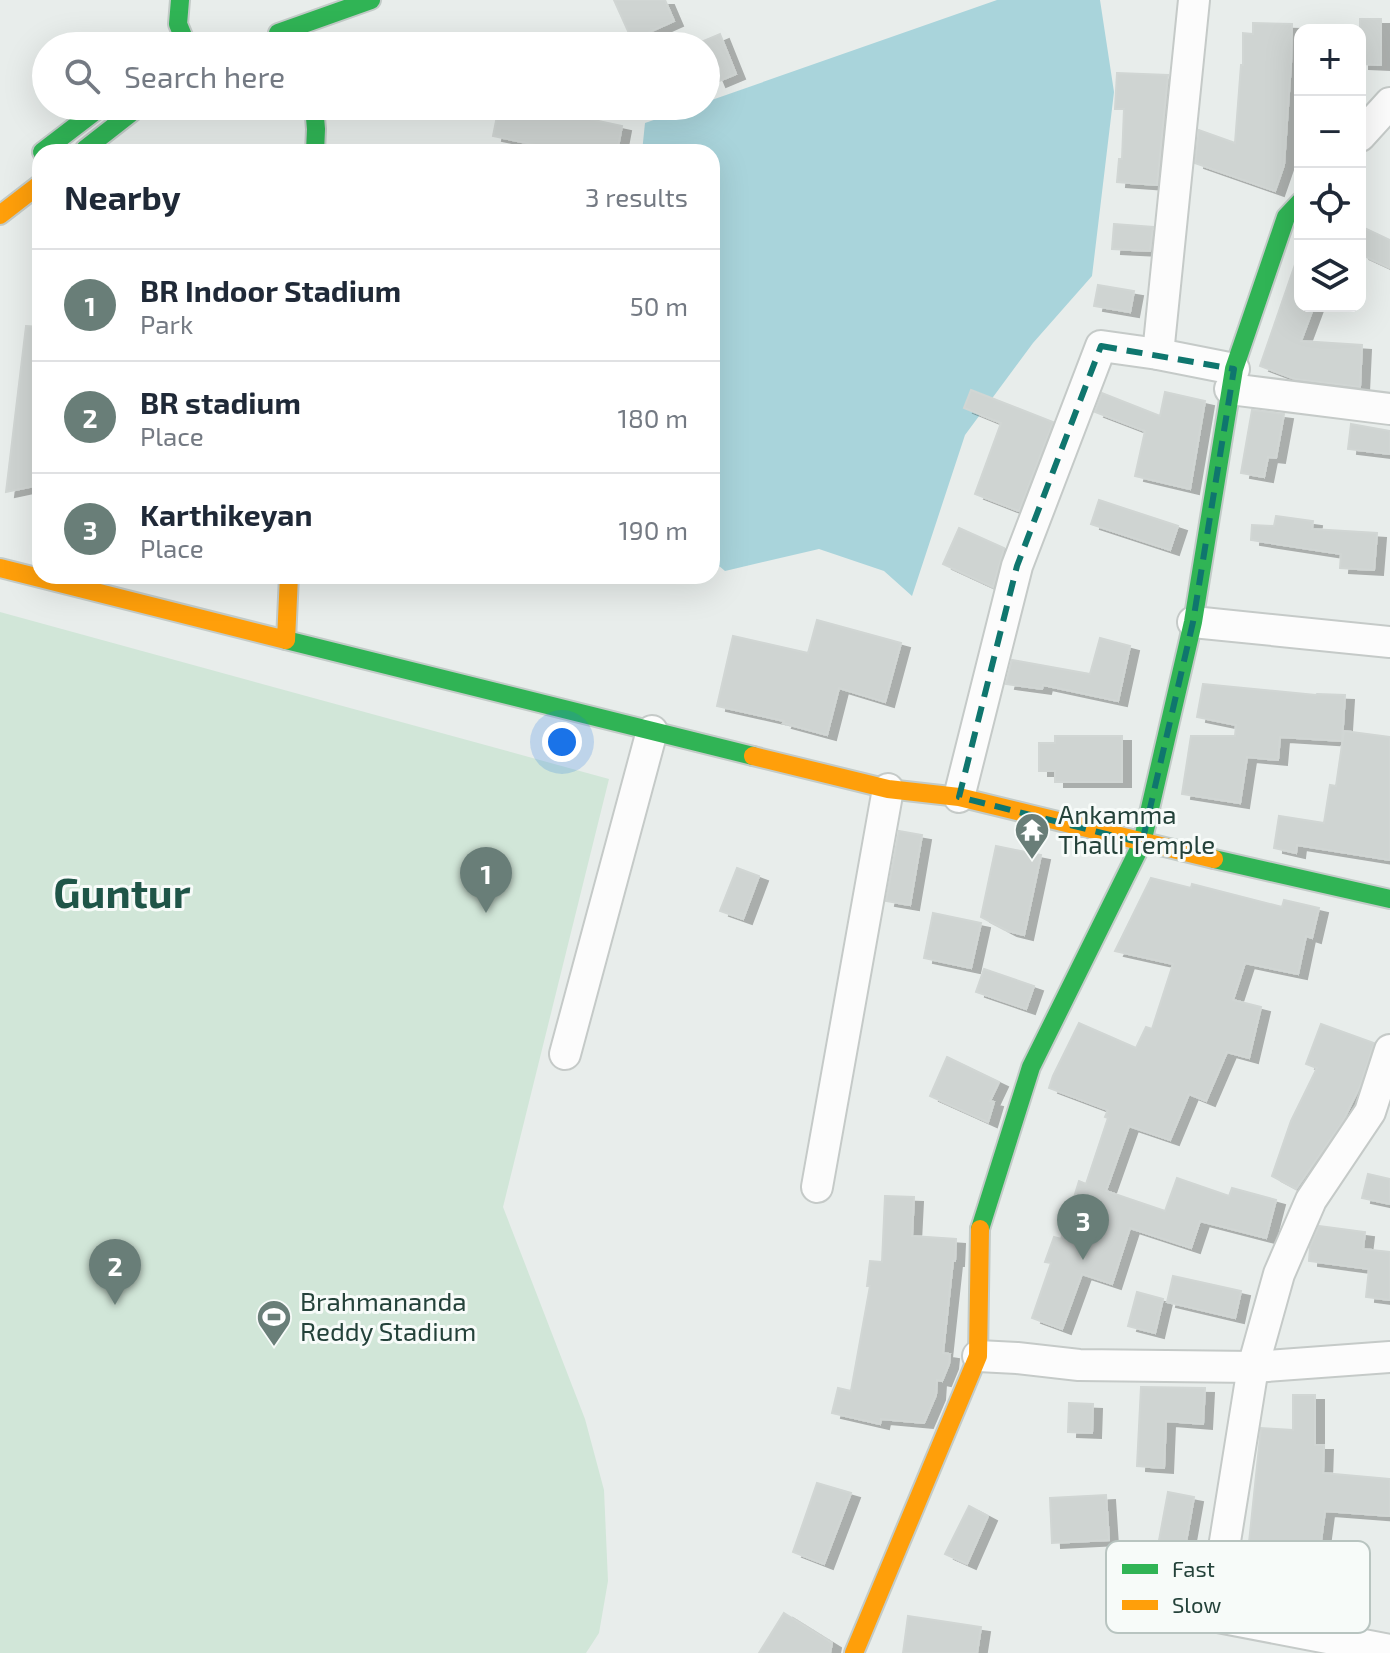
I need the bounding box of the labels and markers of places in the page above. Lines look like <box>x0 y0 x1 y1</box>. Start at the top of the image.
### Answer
place label: Ankamma Thalli Temple <box>1058 798 1215 859</box>
temple icon: Ankamma Thalli Temple <box>1013 811 1051 861</box>
pin: 1 <box>460 847 512 913</box>
pin: 3 <box>1057 1194 1109 1260</box>
pin: 2 <box>89 1239 141 1305</box>
place label: Brahmananda Reddy Stadium <box>300 1285 476 1346</box>
sports icon: Brahmananda Reddy Stadium <box>255 1298 293 1348</box>

